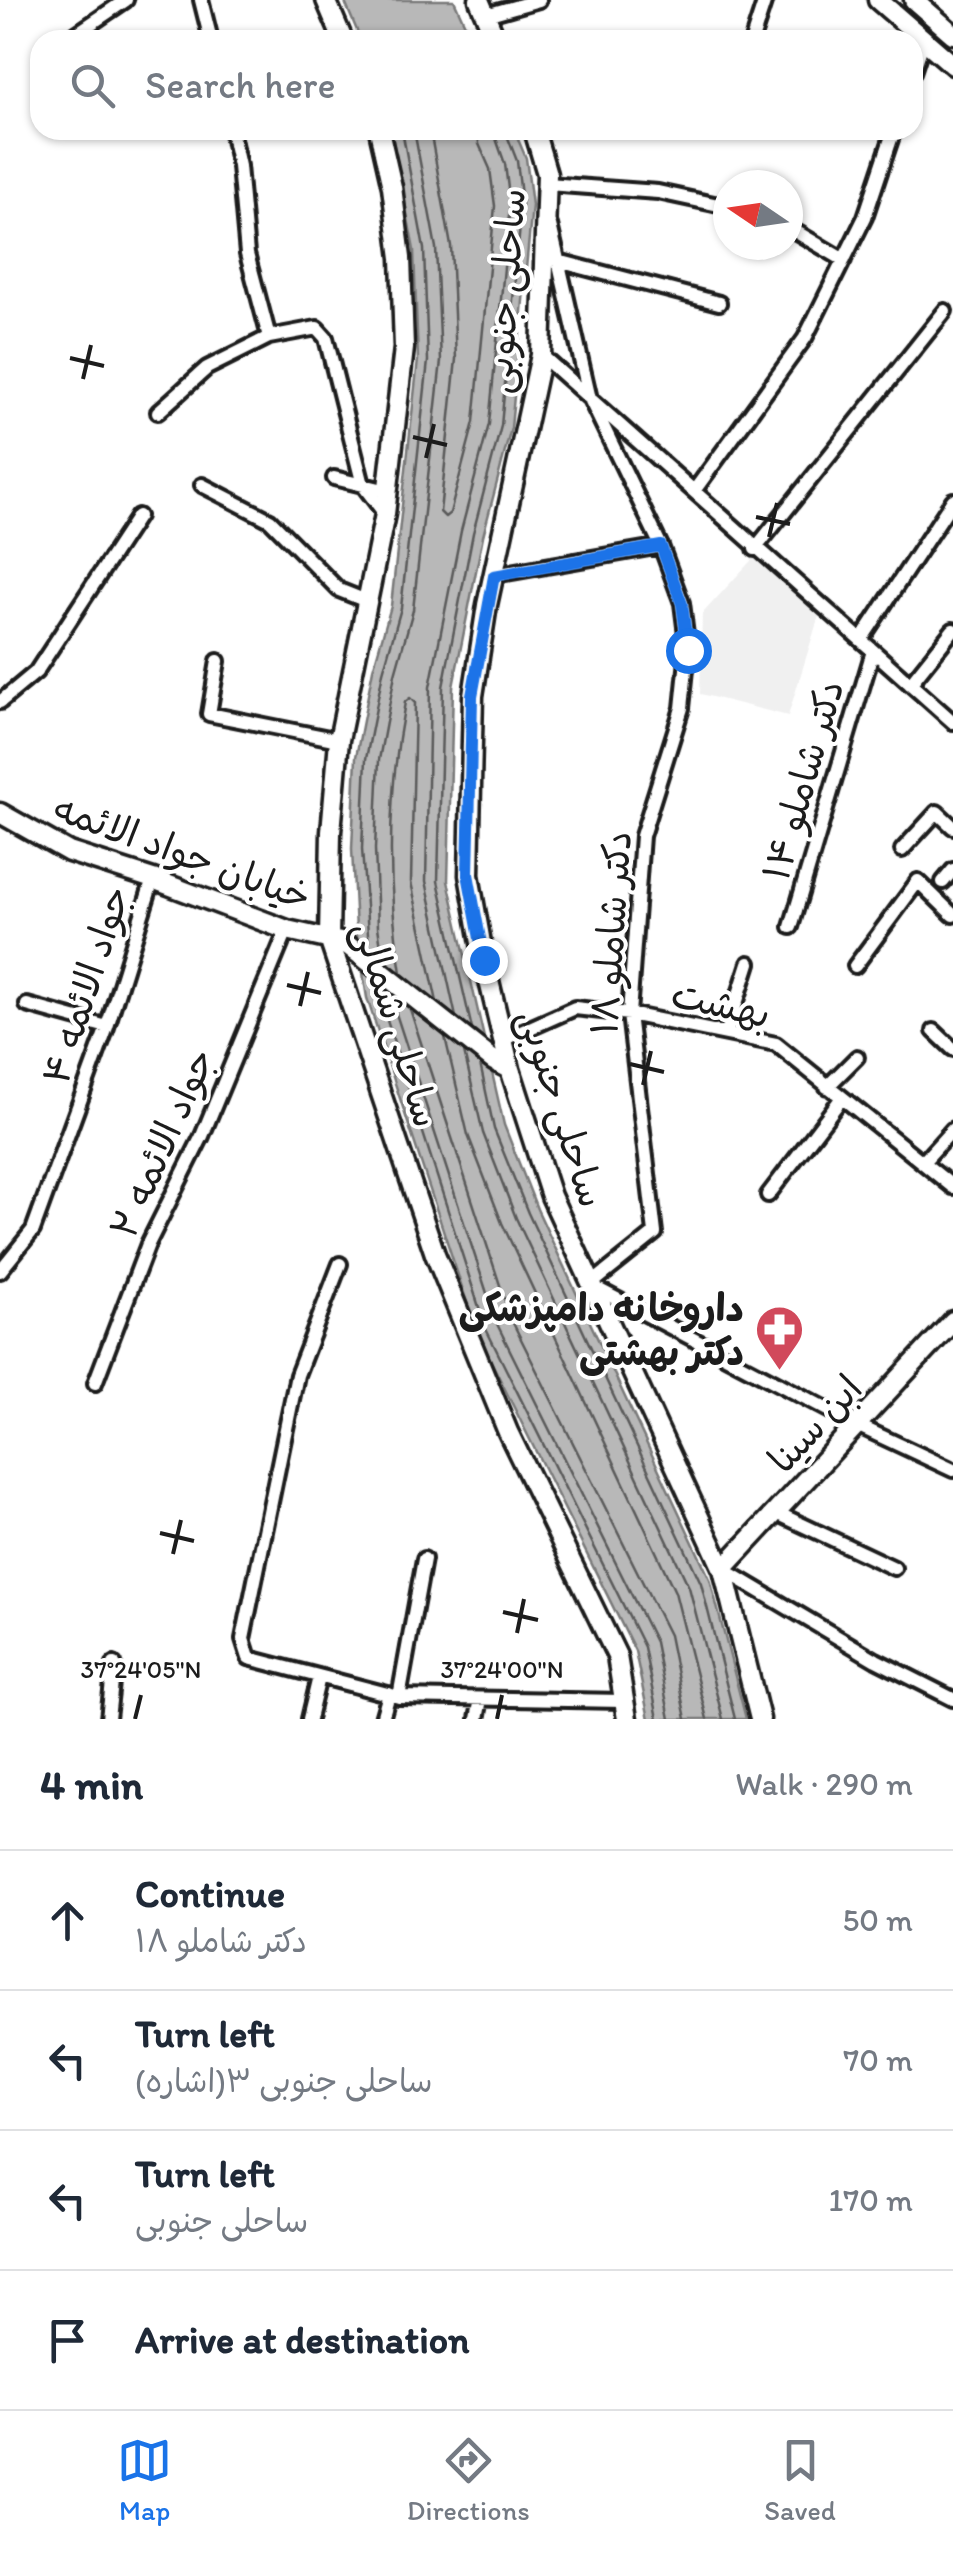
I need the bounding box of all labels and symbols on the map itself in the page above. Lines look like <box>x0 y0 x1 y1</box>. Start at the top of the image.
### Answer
north arrow <box>713 170 803 260</box>
street label: ساحلی جنوبی <box>475 187 537 395</box>
route start <box>666 628 712 674</box>
street label: دکتر شاملو ۱۴ <box>752 675 855 886</box>
street label: خیابان جواد الائمه <box>47 784 317 920</box>
street label: دکتر شاملو ۱۸ <box>581 829 643 1037</box>
street label: جواد الائمه ۴ <box>32 880 140 1090</box>
street label: ساحلی شمالی <box>342 915 450 1133</box>
route end <box>462 938 508 984</box>
street label: بهشت <box>667 970 775 1038</box>
street label: ساحلی جنوبی <box>506 1003 616 1214</box>
street label: جواد الائمه ۲ <box>100 1041 224 1245</box>
place label: داروخانه دامپزشکی دکتر بهشتی <box>459 1285 744 1377</box>
pharmacy icon: داروخانه دامپزشکی دکتر بهشتی <box>753 1304 805 1372</box>
street label: ابن سینا <box>758 1366 872 1482</box>
text: 37°24'05"N <box>81 1654 201 1684</box>
text: 37°24'00"N <box>440 1654 564 1684</box>

